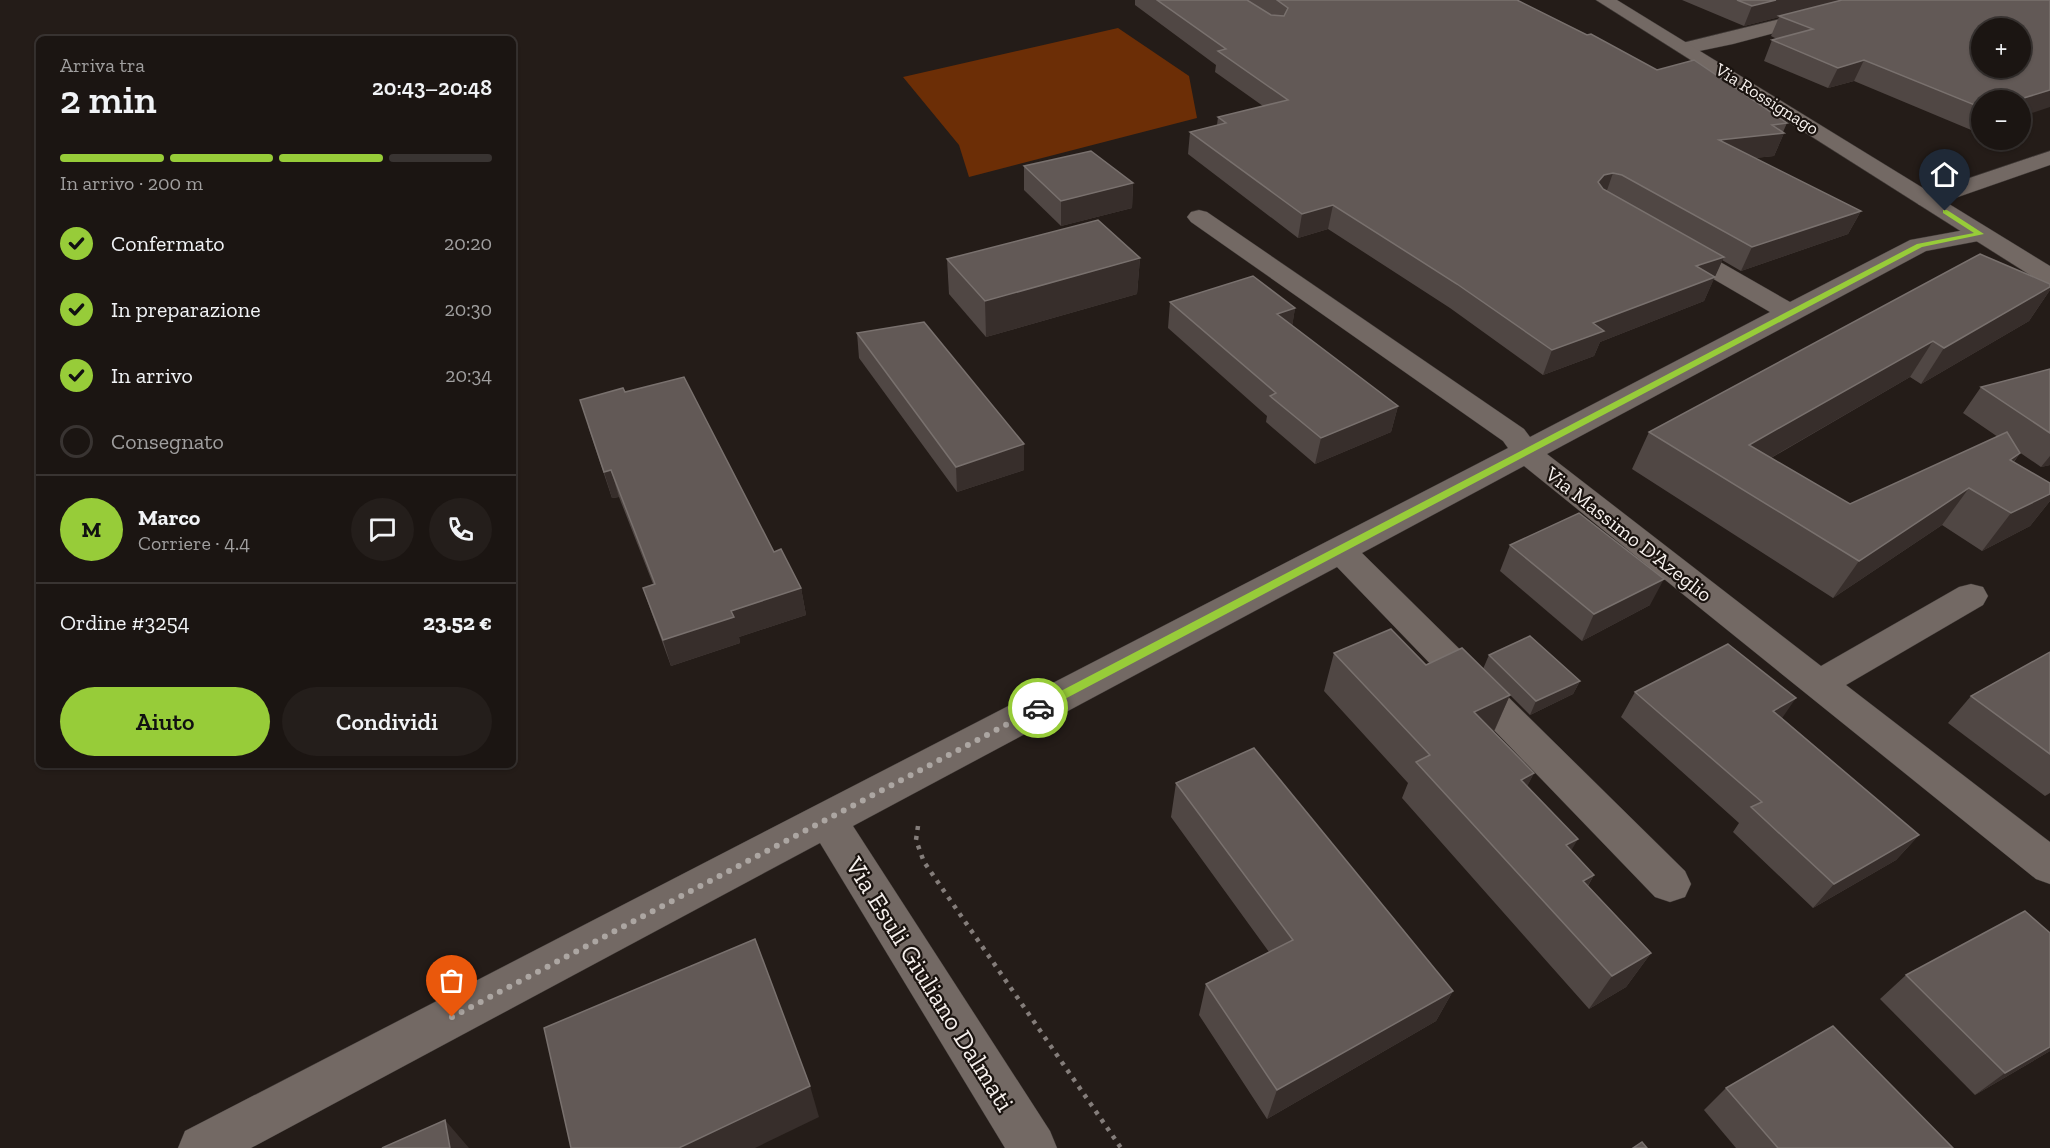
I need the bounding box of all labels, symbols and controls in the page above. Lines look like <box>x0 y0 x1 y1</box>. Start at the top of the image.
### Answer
map controls <box>1971 18 2031 150</box>
button: + <box>1971 18 2031 78</box>
text: Arriva tra <box>60 53 145 77</box>
street label: Via Rossignago <box>1710 58 1823 140</box>
text: 20:43–20:48 <box>372 74 492 101</box>
text: 2 min <box>60 76 157 123</box>
button: − <box>1971 90 2031 150</box>
pin <box>1919 149 1970 211</box>
icon: home <box>1928 158 1961 191</box>
text: In arrivo · 200 m <box>60 171 203 195</box>
icon: check <box>60 227 93 260</box>
text: Confermato <box>111 230 225 257</box>
text: 20:20 <box>444 231 492 255</box>
icon: check <box>60 293 93 326</box>
text: In preparazione <box>111 296 261 323</box>
text: 20:30 <box>444 297 492 321</box>
icon: check <box>60 359 93 392</box>
text: In arrivo <box>111 362 193 389</box>
text: 20:34 <box>445 363 492 387</box>
text: Consegnato <box>111 428 224 455</box>
street label: Via Massimo D'Azeglio <box>1540 460 1717 607</box>
button: chat <box>351 498 414 561</box>
button: phone <box>429 498 492 561</box>
text: Marco <box>138 504 200 531</box>
text: M <box>82 516 101 543</box>
text: Corriere · 4.4 <box>138 531 250 555</box>
text: Ordine #3254 <box>60 609 190 636</box>
text: 23.52 € <box>423 609 492 636</box>
courier <box>1008 678 1068 738</box>
button: Aiuto <box>60 687 270 756</box>
button: Condividi <box>282 687 492 756</box>
icon: car <box>1022 692 1055 725</box>
street label: Via Esuli Giuliano Dalmati <box>838 850 1021 1117</box>
pin <box>426 955 477 1017</box>
icon: bag <box>435 964 468 997</box>

